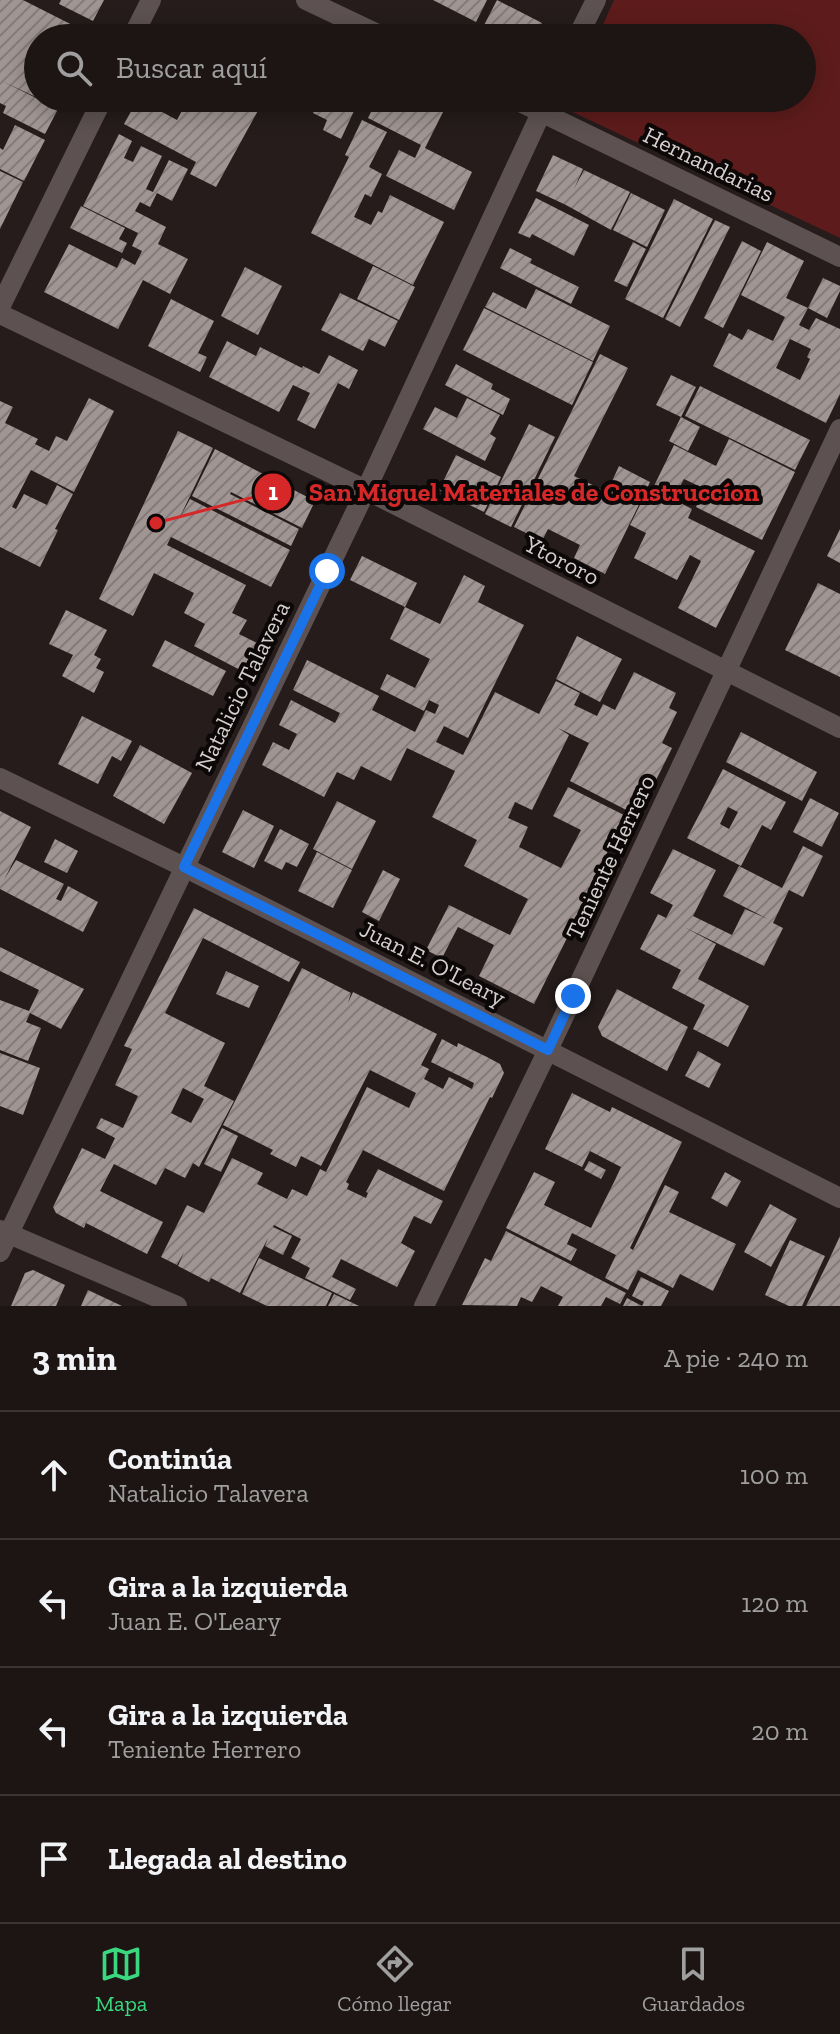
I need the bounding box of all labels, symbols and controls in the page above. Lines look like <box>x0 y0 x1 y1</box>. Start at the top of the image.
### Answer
search box <box>24 24 816 112</box>
icon: search <box>52 46 96 90</box>
text: Buscar aquí <box>116 50 267 86</box>
street label: Hernandarias <box>639 120 779 208</box>
callout: San Miguel Materiales de Construccíon <box>253 467 775 517</box>
text: San Miguel Materiales de Construccíon <box>309 476 760 508</box>
text: 1 <box>268 477 278 506</box>
street label: Ytororo <box>519 528 604 591</box>
route start <box>309 553 345 589</box>
street label: Natalicio Talavera <box>188 596 296 776</box>
street label: Teniente Herrero <box>559 770 661 944</box>
street label: Juan E. O'Leary <box>355 914 511 1013</box>
route end <box>555 978 591 1014</box>
text: 3 min <box>32 1338 117 1379</box>
text: A pie · 240 m <box>664 1342 808 1374</box>
text: Continúa <box>108 1441 232 1477</box>
icon: ahead <box>32 1453 76 1497</box>
text: 100 m <box>740 1459 808 1491</box>
text: Natalicio Talavera <box>108 1477 309 1509</box>
text: Gira a la izquierda <box>108 1569 348 1605</box>
icon: left <box>32 1581 76 1625</box>
text: 120 m <box>741 1587 808 1619</box>
text: Juan E. O'Leary <box>108 1605 281 1637</box>
text: Gira a la izquierda <box>108 1697 348 1733</box>
icon: left <box>32 1709 76 1753</box>
text: 20 m <box>751 1715 808 1747</box>
text: Teniente Herrero <box>108 1733 301 1765</box>
icon: arrive <box>32 1837 76 1881</box>
text: Llegada al destino <box>108 1841 347 1877</box>
tab: Mapa <box>95 1942 147 2017</box>
tab: Cómo llegar <box>337 1942 452 2017</box>
tab: Guardados <box>642 1942 745 2017</box>

